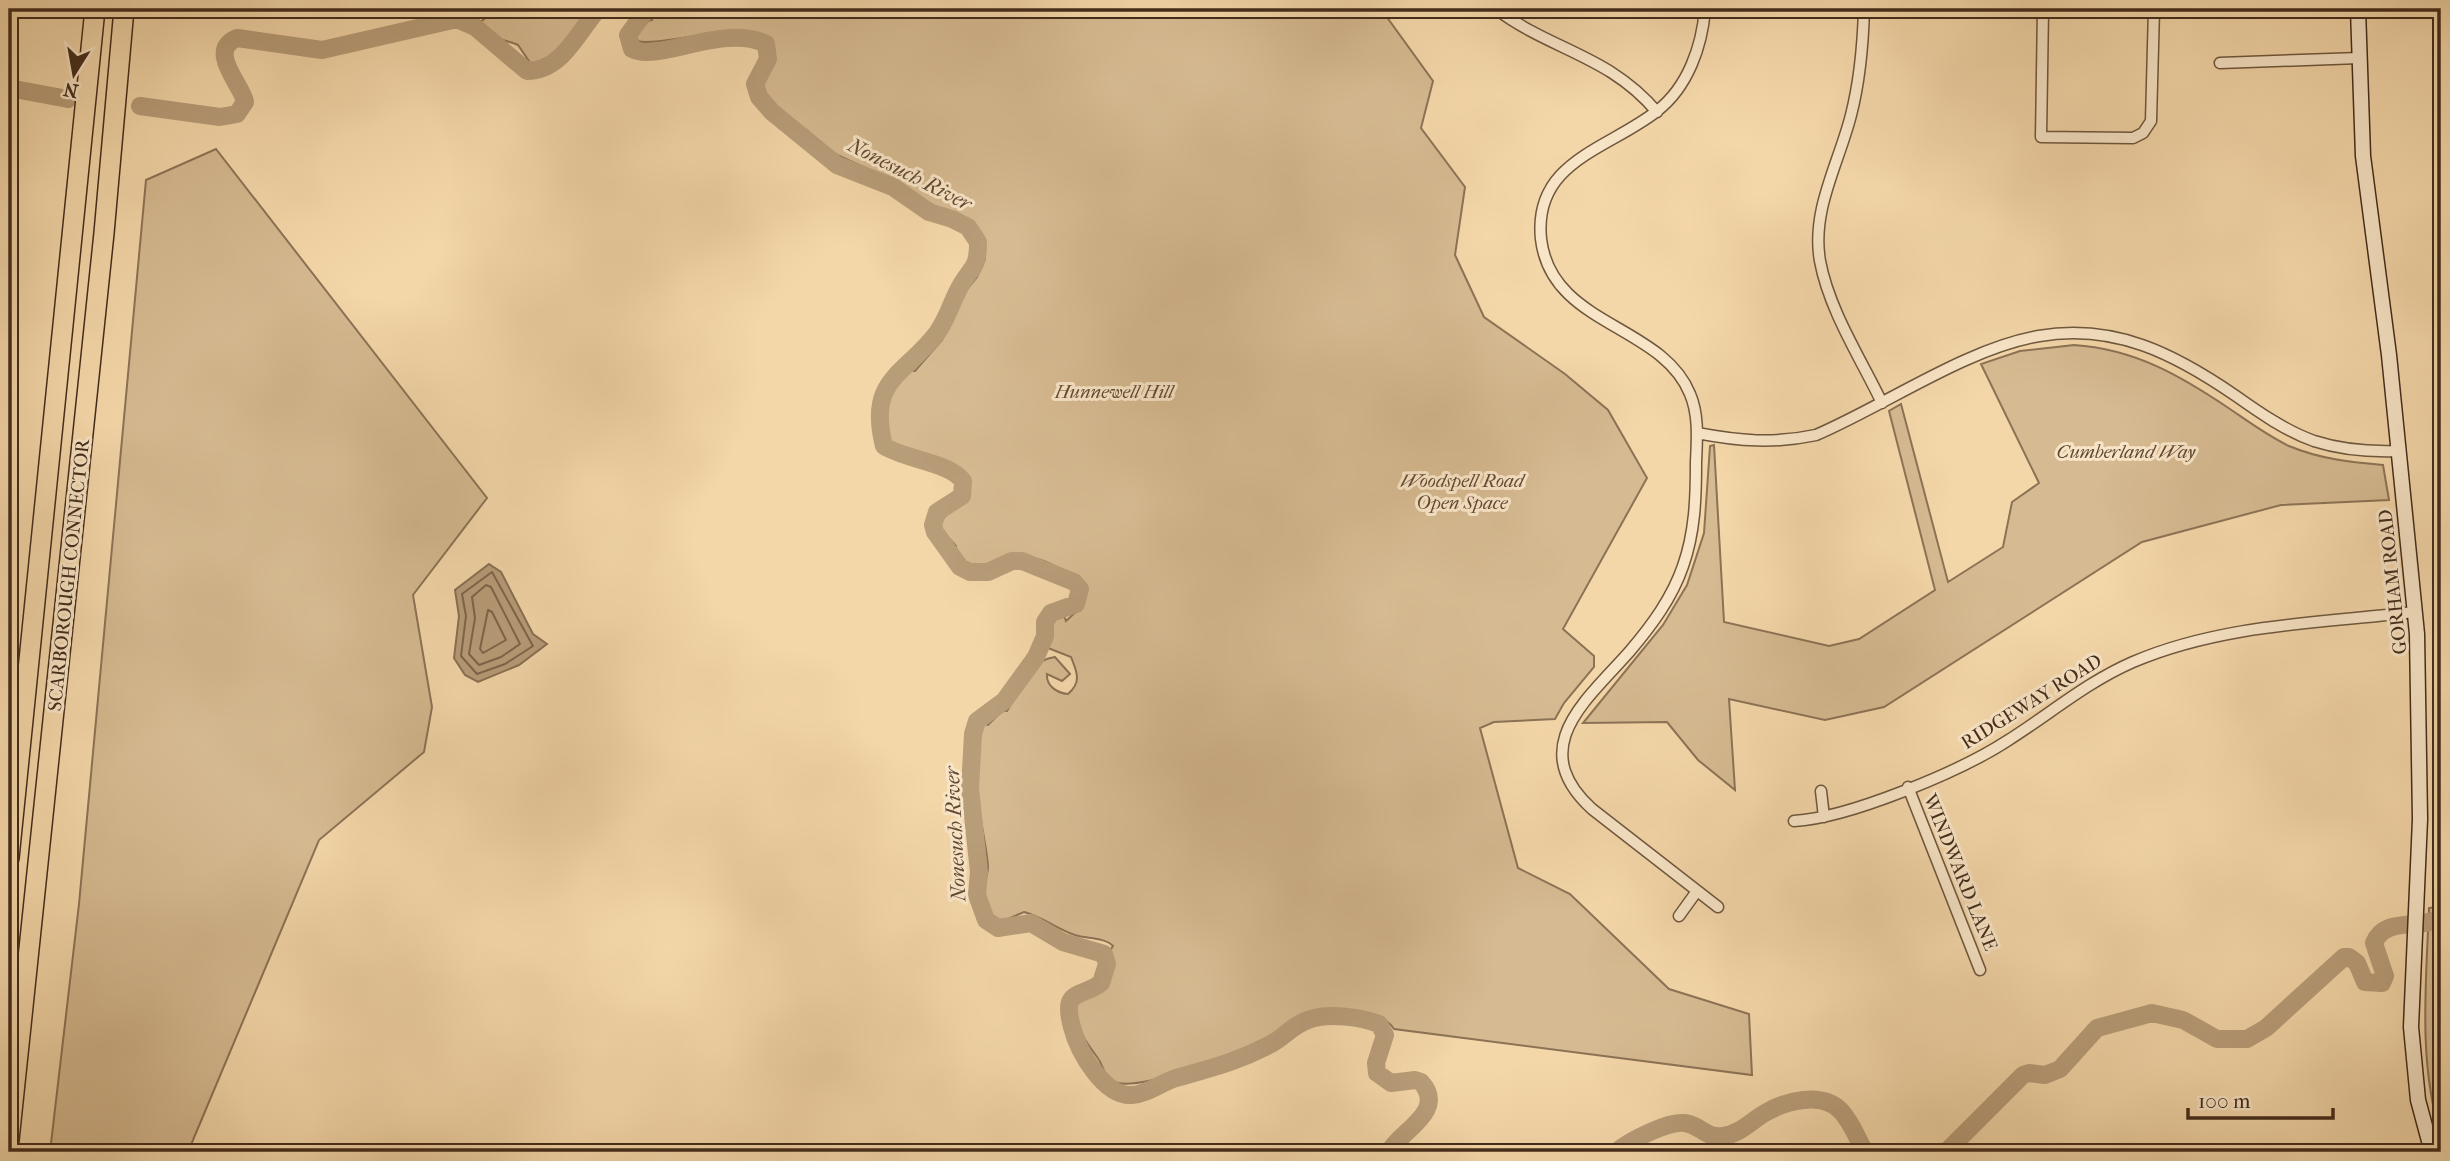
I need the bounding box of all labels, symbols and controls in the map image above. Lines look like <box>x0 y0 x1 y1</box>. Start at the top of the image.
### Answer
north arrow <box>38 38 108 108</box>
text: N <box>61 77 80 102</box>
water label: Nonesuch River <box>843 132 977 216</box>
park label: Hunnewell Hill <box>1054 381 1175 403</box>
street label: SCARBOROUGH CONNECTOR <box>44 437 94 712</box>
park label: Cumberland Way <box>2057 441 2197 463</box>
park label: Woodspell Road Open Space <box>1400 470 1526 514</box>
street label: GORHAM ROAD <box>2374 508 2412 655</box>
street label: RIDGEWAY ROAD <box>1957 650 2106 754</box>
water label: Nonesuch River <box>939 764 971 903</box>
street label: WINDWARD LANE <box>1918 790 2002 954</box>
scale bar <box>2188 1077 2333 1121</box>
text: 100 m <box>2198 1089 2251 1113</box>

